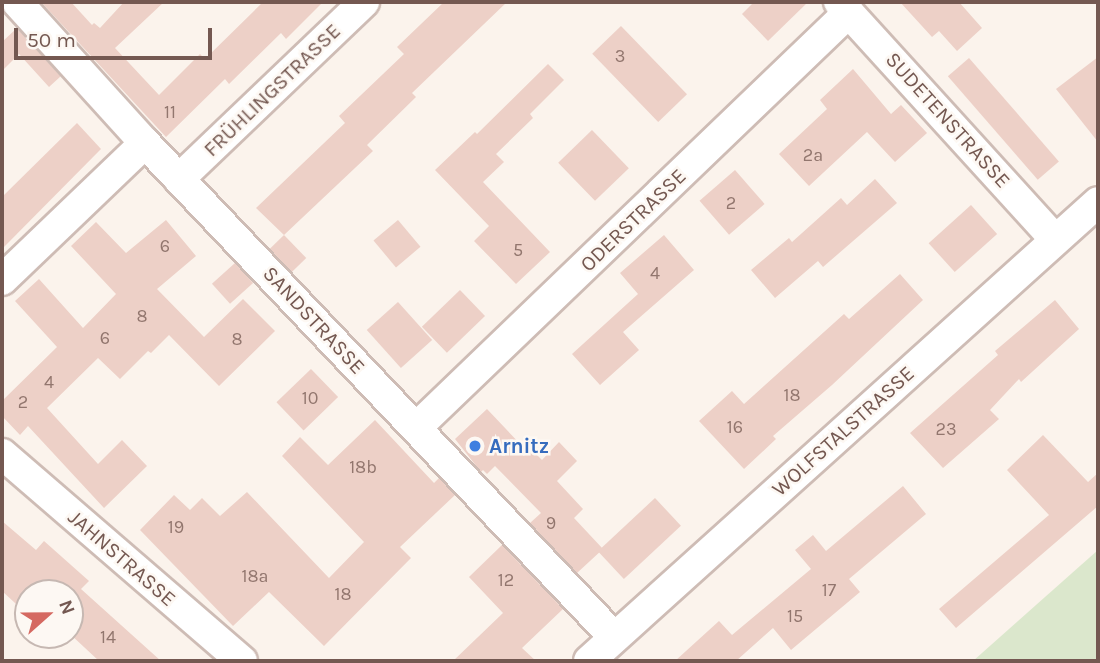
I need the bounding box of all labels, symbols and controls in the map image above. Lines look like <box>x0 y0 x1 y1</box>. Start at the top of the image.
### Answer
scale bar <box>18 14 215 58</box>
street label: FRÜHLINGSTRASSE <box>198 18 346 162</box>
text: 50 m <box>27 28 76 52</box>
house number: 3 <box>615 45 625 67</box>
street label: SUDETENSTRASSE <box>880 47 1016 193</box>
house number: 11 <box>164 101 176 123</box>
house number: 2a <box>803 144 823 166</box>
street label: ODERSTRASSE <box>575 163 691 277</box>
house number: 2 <box>726 192 736 214</box>
house number: 6 <box>160 235 170 257</box>
house number: 5 <box>513 239 523 261</box>
street label: SANDSTRASSE <box>258 261 370 379</box>
house number: 4 <box>650 262 660 284</box>
house number: 8 <box>136 305 148 327</box>
house number: 6 <box>100 327 110 349</box>
house number: 8 <box>231 328 243 350</box>
street label: WOLFSTALSTRASSE <box>767 361 919 501</box>
house number: 4 <box>44 371 54 393</box>
house number: 18 <box>783 384 801 406</box>
house number: 10 <box>302 387 318 409</box>
house number: 2 <box>18 391 28 413</box>
house number: 16 <box>727 416 743 438</box>
house number: 23 <box>935 418 957 440</box>
place label: Arnitz <box>489 433 549 459</box>
marker: Arnitz <box>467 438 483 454</box>
house number: 18b <box>349 456 377 478</box>
street label: JAHNSTRASSE <box>63 504 181 612</box>
house number: 9 <box>546 512 556 534</box>
house number: 19 <box>168 516 184 538</box>
house number: 18a <box>242 565 268 587</box>
house number: 12 <box>498 569 514 591</box>
north arrow <box>14 579 84 649</box>
house number: 17 <box>822 579 836 601</box>
house number: 18 <box>334 583 352 605</box>
house number: 15 <box>787 605 803 627</box>
house number: 14 <box>100 626 116 648</box>

